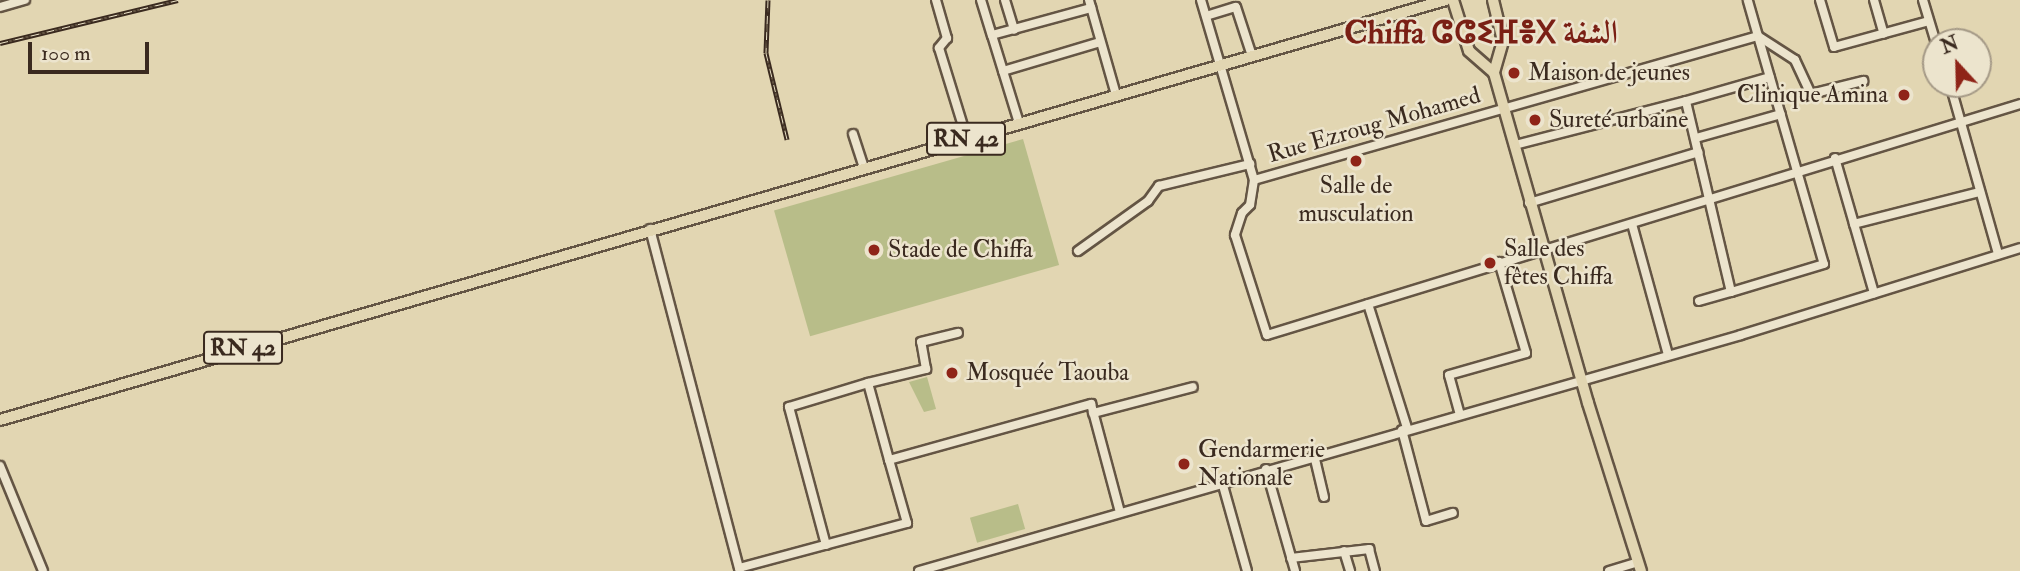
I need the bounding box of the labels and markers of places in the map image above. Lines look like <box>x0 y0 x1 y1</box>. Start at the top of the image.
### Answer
place label: Maison de jeunes <box>1528 59 1690 87</box>
marker: Maison de jeunes <box>1506 65 1522 81</box>
place label: Clinique Amina <box>1737 81 1888 109</box>
marker: Clinique Amina <box>1894 85 1914 105</box>
place label: Sureté urbaine <box>1549 106 1688 134</box>
marker: Sureté urbaine <box>1527 112 1543 128</box>
marker: Salle de musculation <box>1348 153 1364 169</box>
place label: Salle de musculation <box>1298 172 1414 228</box>
place label: Salle des fêtes Chiffa <box>1504 235 1613 291</box>
place label: Stade de Chiffa <box>888 236 1033 264</box>
marker: Stade de Chiffa <box>866 242 882 258</box>
marker: Salle des fêtes Chiffa <box>1482 255 1498 271</box>
place label: Mosquée Taouba <box>966 359 1129 387</box>
marker: Mosquée Taouba <box>944 365 960 381</box>
place label: Gendarmerie Nationale <box>1198 436 1325 492</box>
marker: Gendarmerie Nationale <box>1176 456 1192 472</box>

